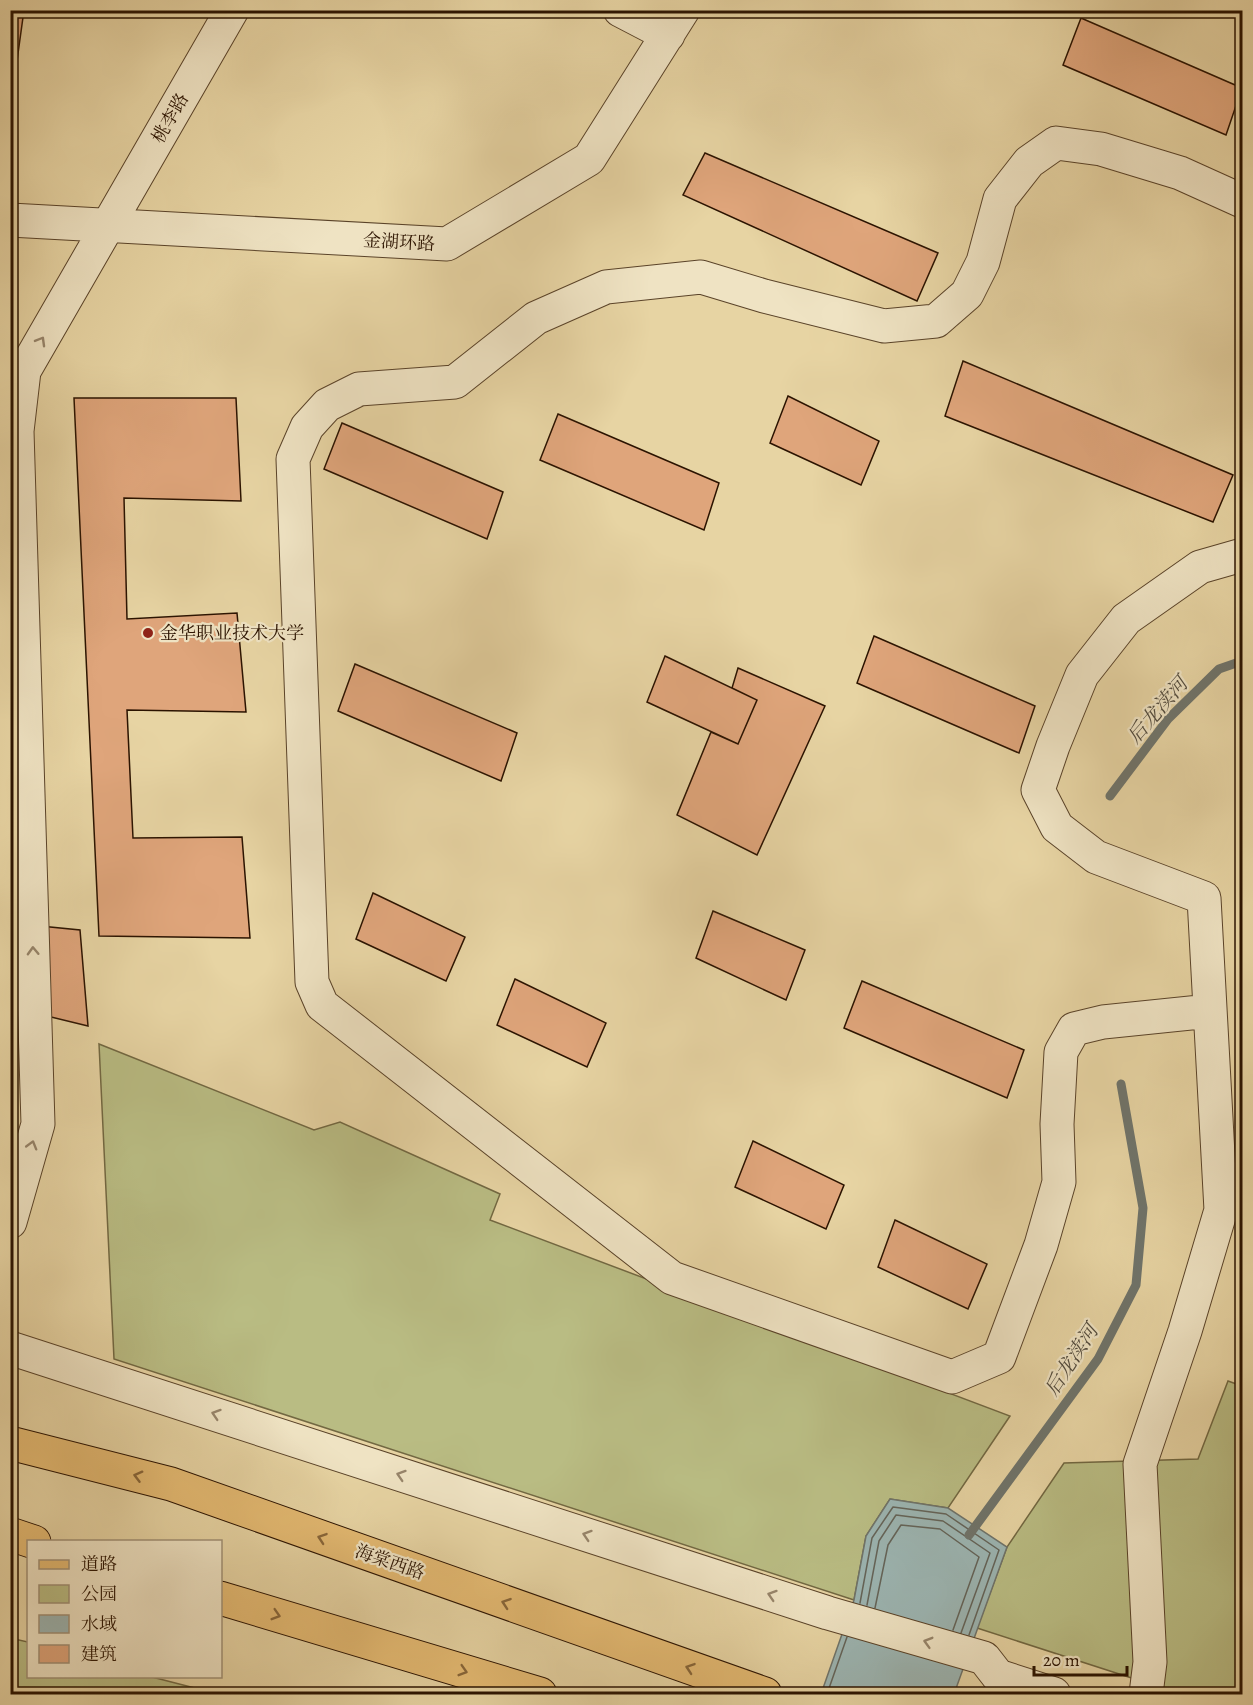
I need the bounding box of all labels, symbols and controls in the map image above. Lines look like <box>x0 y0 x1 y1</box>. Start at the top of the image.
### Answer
street label: 桃李路 <box>146 89 194 147</box>
street label: 金湖环路 <box>362 228 436 256</box>
one-way arrow <box>34 337 45 347</box>
place label: 金华职业技术大学 <box>160 621 304 645</box>
marker: 金华职业技术大学 <box>141 626 155 640</box>
water label: 后龙渎河 <box>1121 669 1196 749</box>
one-way arrow <box>26 947 39 956</box>
one-way arrow <box>25 1140 37 1151</box>
water label: 后龙渎河 <box>1038 1317 1106 1401</box>
one-way arrow <box>211 1409 222 1422</box>
one-way arrow <box>396 1469 407 1482</box>
one-way arrow <box>133 1470 143 1483</box>
one-way arrow <box>582 1529 593 1542</box>
one-way arrow <box>317 1532 328 1545</box>
street label: 海棠西路 <box>352 1539 428 1585</box>
legend <box>27 1540 222 1678</box>
text: 道路 <box>81 1552 117 1576</box>
text: 公园 <box>81 1582 117 1606</box>
one-way arrow <box>767 1589 778 1602</box>
one-way arrow <box>501 1597 512 1610</box>
one-way arrow <box>271 1608 281 1620</box>
text: 水域 <box>81 1612 117 1636</box>
one-way arrow <box>923 1637 933 1649</box>
scale bar <box>1034 1639 1127 1677</box>
text: 建筑 <box>81 1642 117 1666</box>
text: 20 m <box>1043 1648 1080 1672</box>
one-way arrow <box>685 1662 696 1675</box>
one-way arrow <box>457 1664 468 1676</box>

